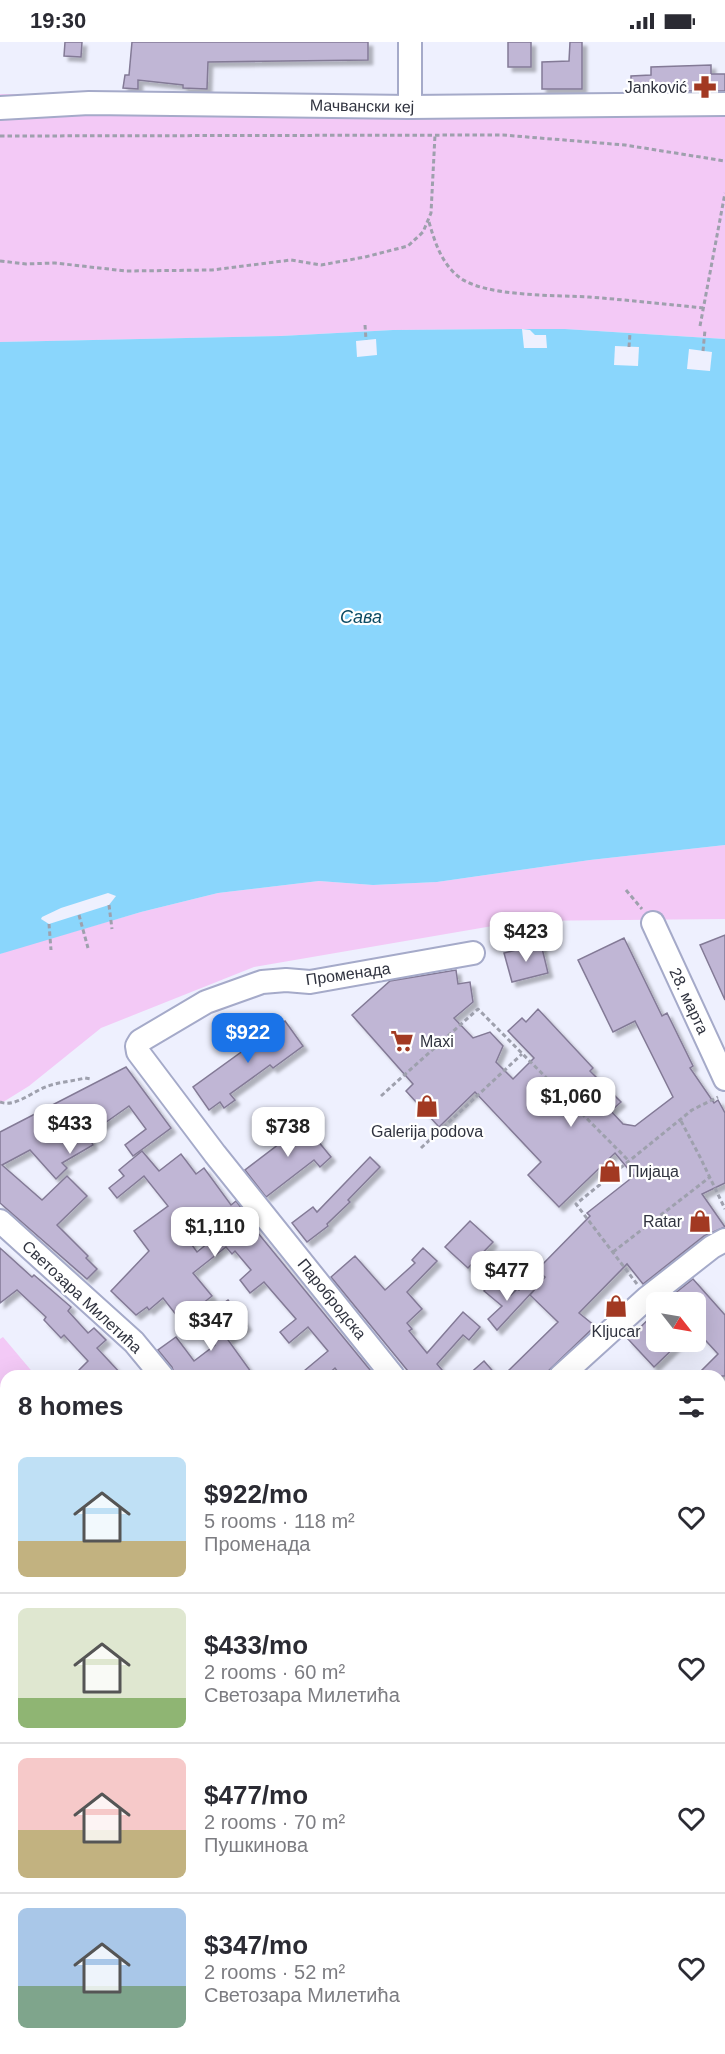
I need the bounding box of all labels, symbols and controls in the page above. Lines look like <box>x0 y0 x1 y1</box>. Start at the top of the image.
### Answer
text: 19:30 <box>30 8 86 33</box>
pharmacy icon: Janković <box>692 74 718 100</box>
place label: Janković <box>625 79 687 96</box>
street label: Мачвански кеј <box>310 97 414 115</box>
water label: Сава <box>340 607 382 627</box>
pin: $423 <box>490 912 562 963</box>
text: $423 <box>504 920 548 942</box>
street label: Променада <box>305 960 391 988</box>
street label: 28. марта <box>666 965 712 1037</box>
pin: $922 <box>212 1013 284 1064</box>
text: $922 <box>226 1021 270 1043</box>
supermarket icon: Maxi <box>389 1028 415 1054</box>
place label: Maxi <box>420 1033 454 1050</box>
pin: $1,060 <box>522 1077 620 1128</box>
text: $1,060 <box>540 1085 602 1107</box>
shop icon: Galerija podova <box>414 1093 440 1119</box>
pin: $433 <box>34 1104 106 1155</box>
pin: $738 <box>252 1107 324 1158</box>
text: $433 <box>48 1112 92 1134</box>
text: $738 <box>266 1115 310 1137</box>
place label: Galerija podova <box>371 1123 483 1140</box>
shop icon: Пијаца <box>597 1158 623 1184</box>
place label: Пијаца <box>628 1163 679 1180</box>
pin: $1,110 <box>166 1207 264 1258</box>
shop icon: Ratar <box>687 1208 713 1234</box>
place label: Ratar <box>643 1213 683 1230</box>
text: $1,110 <box>185 1215 245 1237</box>
street label: Светозара Милетића <box>19 1237 145 1357</box>
pin: $477 <box>471 1251 543 1302</box>
street label: Паробродска <box>294 1255 370 1343</box>
text: $477 <box>485 1259 529 1281</box>
north arrow <box>646 1292 706 1352</box>
map controls <box>646 1292 706 1352</box>
shop icon: Kljucar <box>603 1293 629 1319</box>
pin: $347 <box>175 1301 247 1352</box>
text: $347 <box>189 1309 233 1331</box>
place label: Kljucar <box>592 1323 641 1340</box>
icon: filters <box>675 1390 708 1423</box>
text: 8 homes <box>18 1391 124 1421</box>
text: $922/mo <box>204 1479 308 1509</box>
icon: home <box>66 1481 138 1553</box>
icon: heart <box>675 1501 708 1534</box>
text: 5 rooms · 118 m² <box>204 1510 355 1532</box>
text: Променада <box>204 1533 310 1555</box>
text: $433/mo <box>204 1630 308 1660</box>
icon: home <box>66 1632 138 1704</box>
icon: heart <box>675 1652 708 1685</box>
text: 2 rooms · 60 m² <box>204 1661 345 1683</box>
text: Светозара Милетића <box>204 1684 400 1706</box>
text: $477/mo <box>204 1780 308 1810</box>
icon: home <box>66 1782 138 1854</box>
icon: heart <box>675 1802 708 1835</box>
text: 2 rooms · 70 m² <box>204 1811 345 1833</box>
text: Пушкинова <box>204 1834 308 1856</box>
text: $347/mo <box>204 1930 308 1960</box>
icon: home <box>66 1932 138 2004</box>
icon: heart <box>675 1952 708 1985</box>
text: 2 rooms · 52 m² <box>204 1961 345 1983</box>
text: Светозара Милетића <box>204 1984 400 2006</box>

